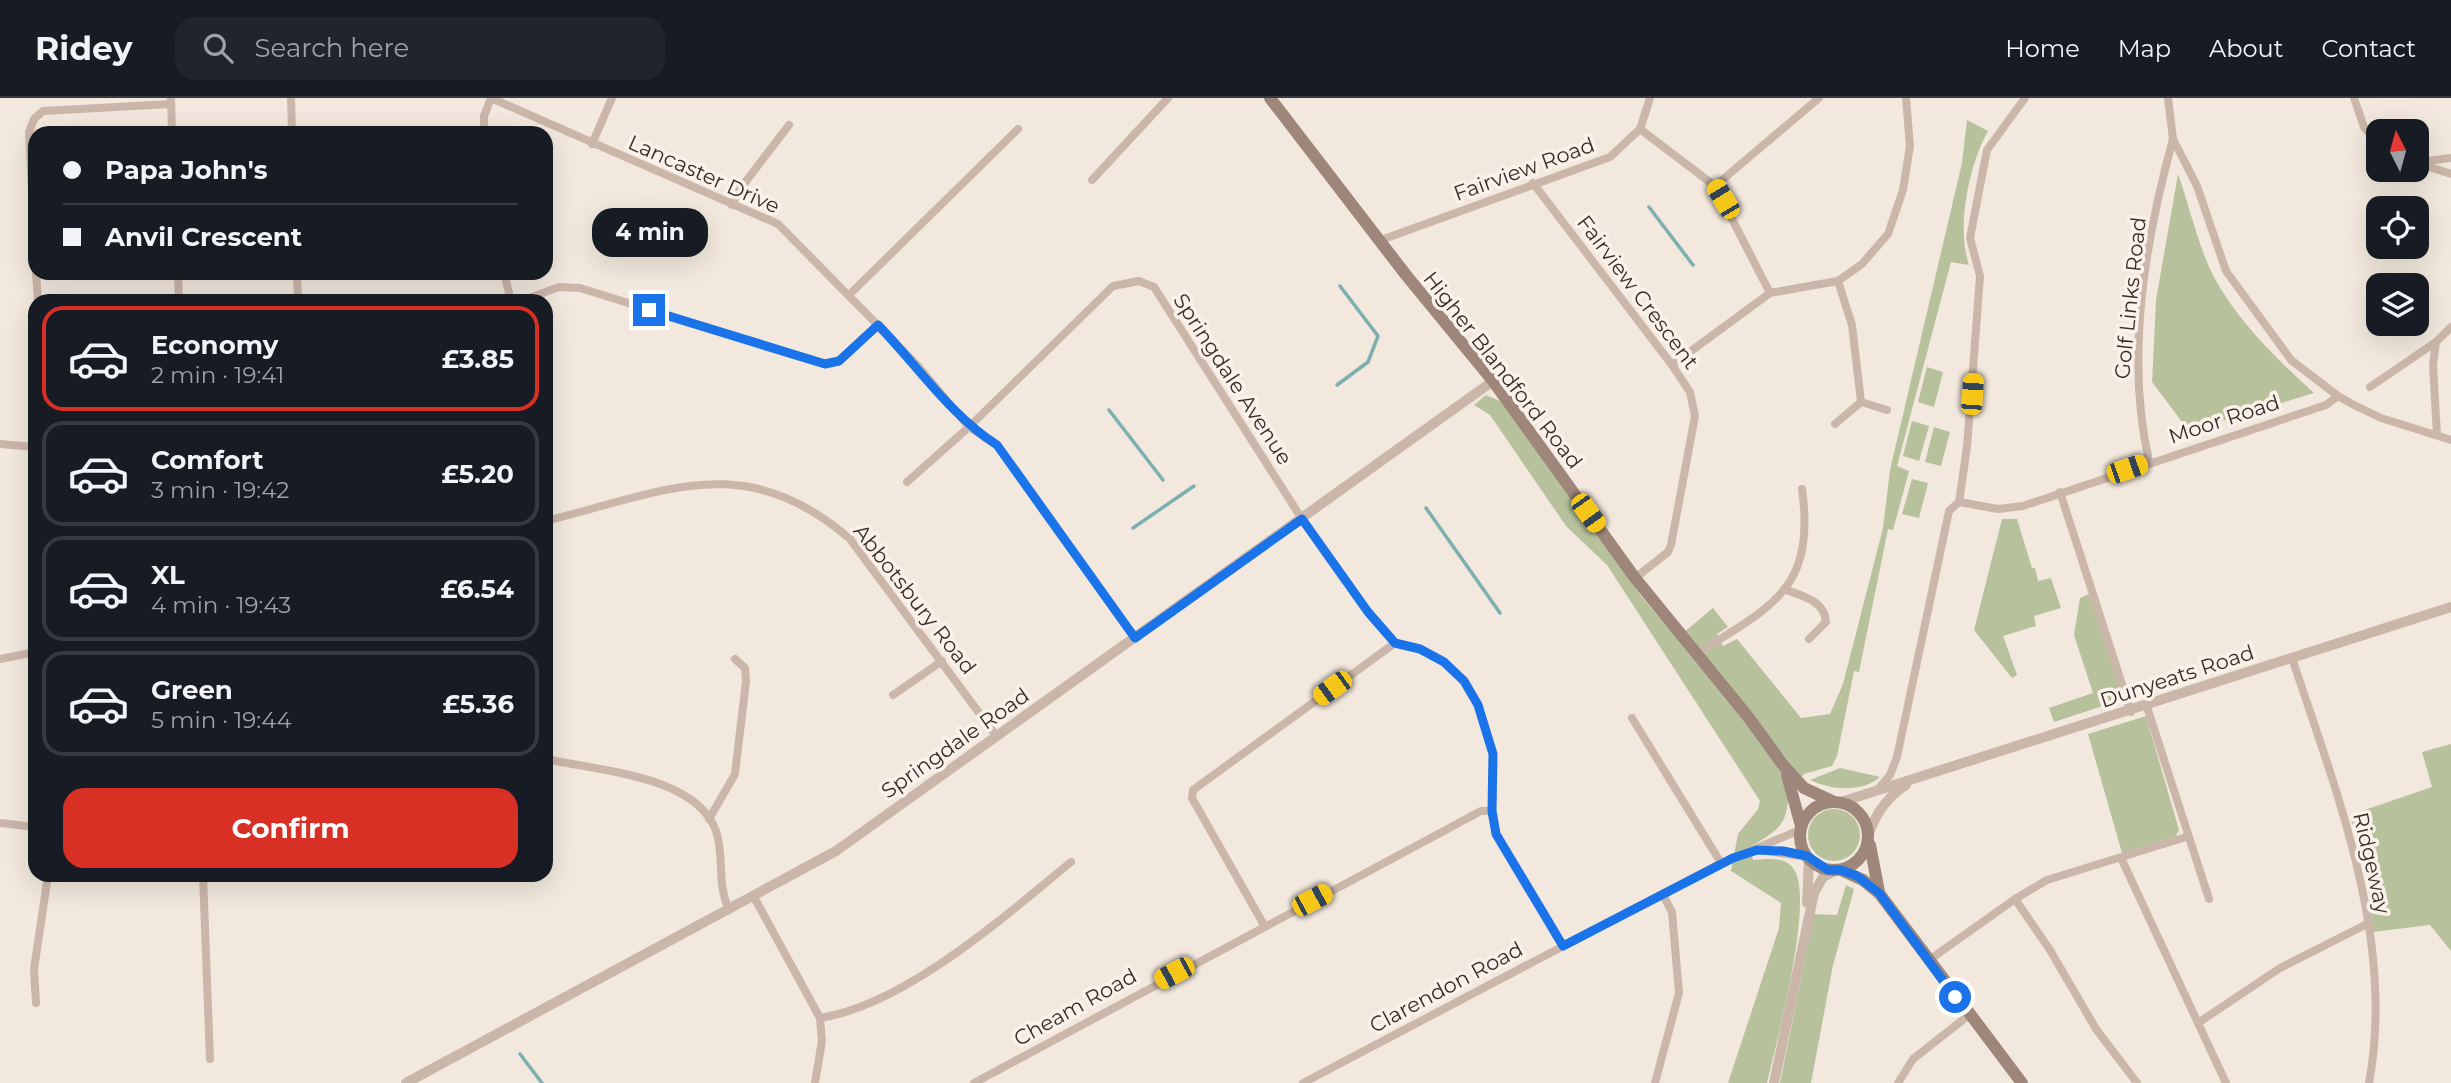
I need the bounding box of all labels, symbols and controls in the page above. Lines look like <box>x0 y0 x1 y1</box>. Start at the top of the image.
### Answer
search box <box>175 17 665 80</box>
text: Ridey <box>35 28 133 68</box>
icon: search <box>199 29 237 67</box>
text: Search here <box>255 32 409 64</box>
text: Home <box>2005 34 2080 63</box>
text: Map <box>2118 34 2171 63</box>
text: About <box>2209 34 2283 63</box>
text: Contact <box>2321 34 2416 63</box>
north arrow <box>2366 119 2429 182</box>
map controls <box>2366 119 2429 336</box>
street label: Lancaster Drive <box>624 129 784 219</box>
street label: Fairview Road <box>1450 132 1598 206</box>
text: Papa John's <box>105 154 268 186</box>
car <box>1704 176 1743 222</box>
button: locate <box>2366 196 2429 259</box>
callout: 4 min <box>591 208 707 258</box>
street label: Fairview Crescent <box>1572 210 1704 374</box>
street label: Golf Links Road <box>2109 216 2151 380</box>
text: 4 min <box>615 218 685 246</box>
text: Anvil Crescent <box>105 221 302 253</box>
street label: Higher Blandford Road <box>1418 267 1588 473</box>
button: layers <box>2366 273 2429 336</box>
street label: Springdale Avenue <box>1168 289 1298 469</box>
route end <box>633 294 665 326</box>
icon: car <box>67 327 130 390</box>
text: Economy <box>151 329 278 361</box>
text: £3.85 <box>442 343 514 375</box>
text: 2 min · 19:41 <box>151 361 284 389</box>
car <box>1961 372 1984 416</box>
street label: Moor Road <box>2165 389 2283 449</box>
icon: car <box>67 442 130 505</box>
text: Comfort <box>151 444 263 476</box>
car <box>2104 452 2151 486</box>
text: £5.20 <box>442 458 514 490</box>
text: 3 min · 19:42 <box>151 476 289 504</box>
car <box>1568 490 1609 536</box>
street label: Abbotsbury Road <box>849 519 981 679</box>
icon: car <box>67 557 130 620</box>
text: XL <box>151 559 185 591</box>
text: £6.54 <box>440 573 514 605</box>
text: 4 min · 19:43 <box>151 591 291 619</box>
street label: Dunyeats Road <box>2097 639 2257 713</box>
car <box>1309 667 1356 709</box>
icon: car <box>67 672 130 735</box>
text: Green <box>151 674 233 706</box>
street label: Springdale Road <box>876 683 1034 803</box>
text: £5.36 <box>443 688 514 720</box>
text: 5 min · 19:44 <box>151 706 292 734</box>
button: Confirm <box>63 788 518 868</box>
street label: Ridgeway <box>2348 810 2396 917</box>
car <box>1289 881 1336 919</box>
street label: Clarendon Road <box>1365 936 1527 1038</box>
car <box>1151 954 1198 992</box>
street label: Cheam Road <box>1009 963 1141 1051</box>
route start <box>1939 981 1971 1013</box>

